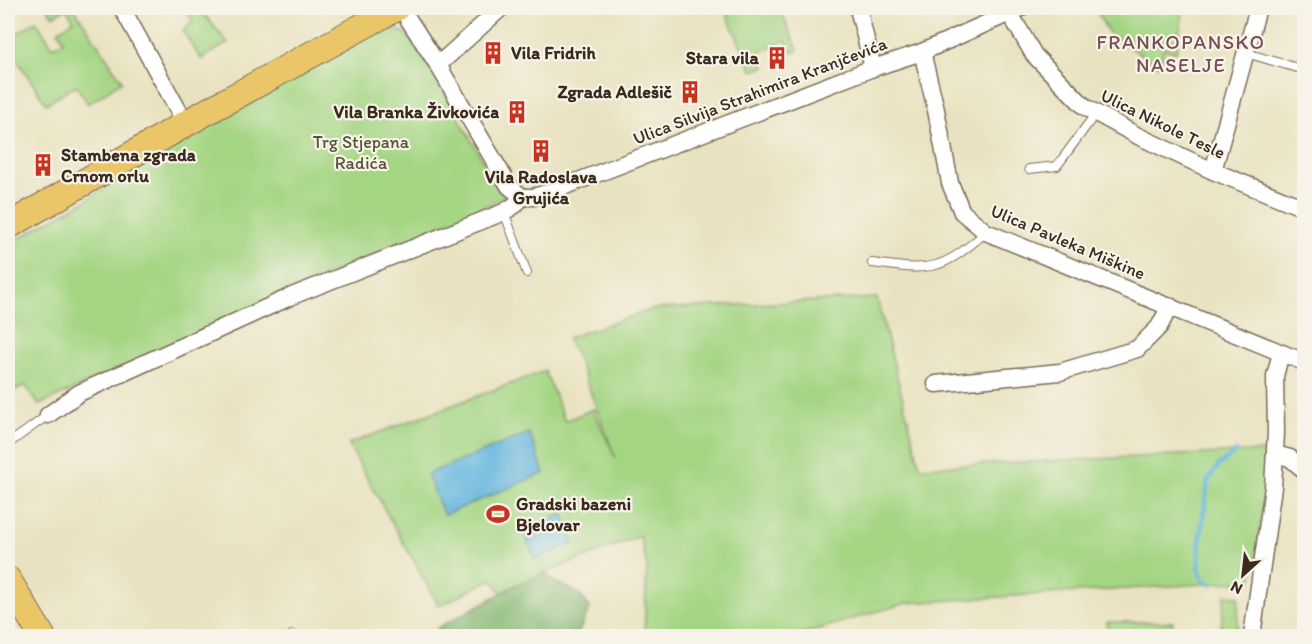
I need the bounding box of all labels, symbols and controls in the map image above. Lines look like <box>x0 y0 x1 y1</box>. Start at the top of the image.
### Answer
district label: FRANKOPANSKO NASELJE <box>1097 30 1265 77</box>
street label: Ulica Silvija Strahimira Kranjčevića <box>630 32 891 150</box>
building icon: Vila Fridrih <box>480 40 506 66</box>
place label: Vila Fridrih <box>511 42 596 64</box>
building icon: Stara vila <box>764 45 790 71</box>
place label: Stara vila <box>686 47 760 69</box>
building icon: Zgrada Adlešič <box>677 79 703 105</box>
place label: Zgrada Adlešič <box>557 81 673 103</box>
street label: Ulica Nikole Tesle <box>1097 84 1229 164</box>
building icon: Vila Branka Živkovića <box>504 99 530 125</box>
place label: Vila Branka Živkovića <box>333 101 499 123</box>
park label: Trg Stjepana Radića <box>313 131 410 174</box>
building icon: Vila Radoslava Grujića <box>528 138 554 164</box>
place label: Stambena zgrada Crnom orlu <box>61 144 196 187</box>
building icon: Stambena zgrada Crnom orlu <box>30 152 56 178</box>
place label: Vila Radoslava Grujića <box>485 166 598 209</box>
street label: Ulica Pavleka Miškine <box>987 199 1149 285</box>
place label: Gradski bazeni Bjelovar <box>516 493 631 536</box>
sports icon: Gradski bazeni Bjelovar <box>485 501 511 527</box>
north arrow <box>1213 545 1273 605</box>
text: N <box>1227 577 1246 599</box>

